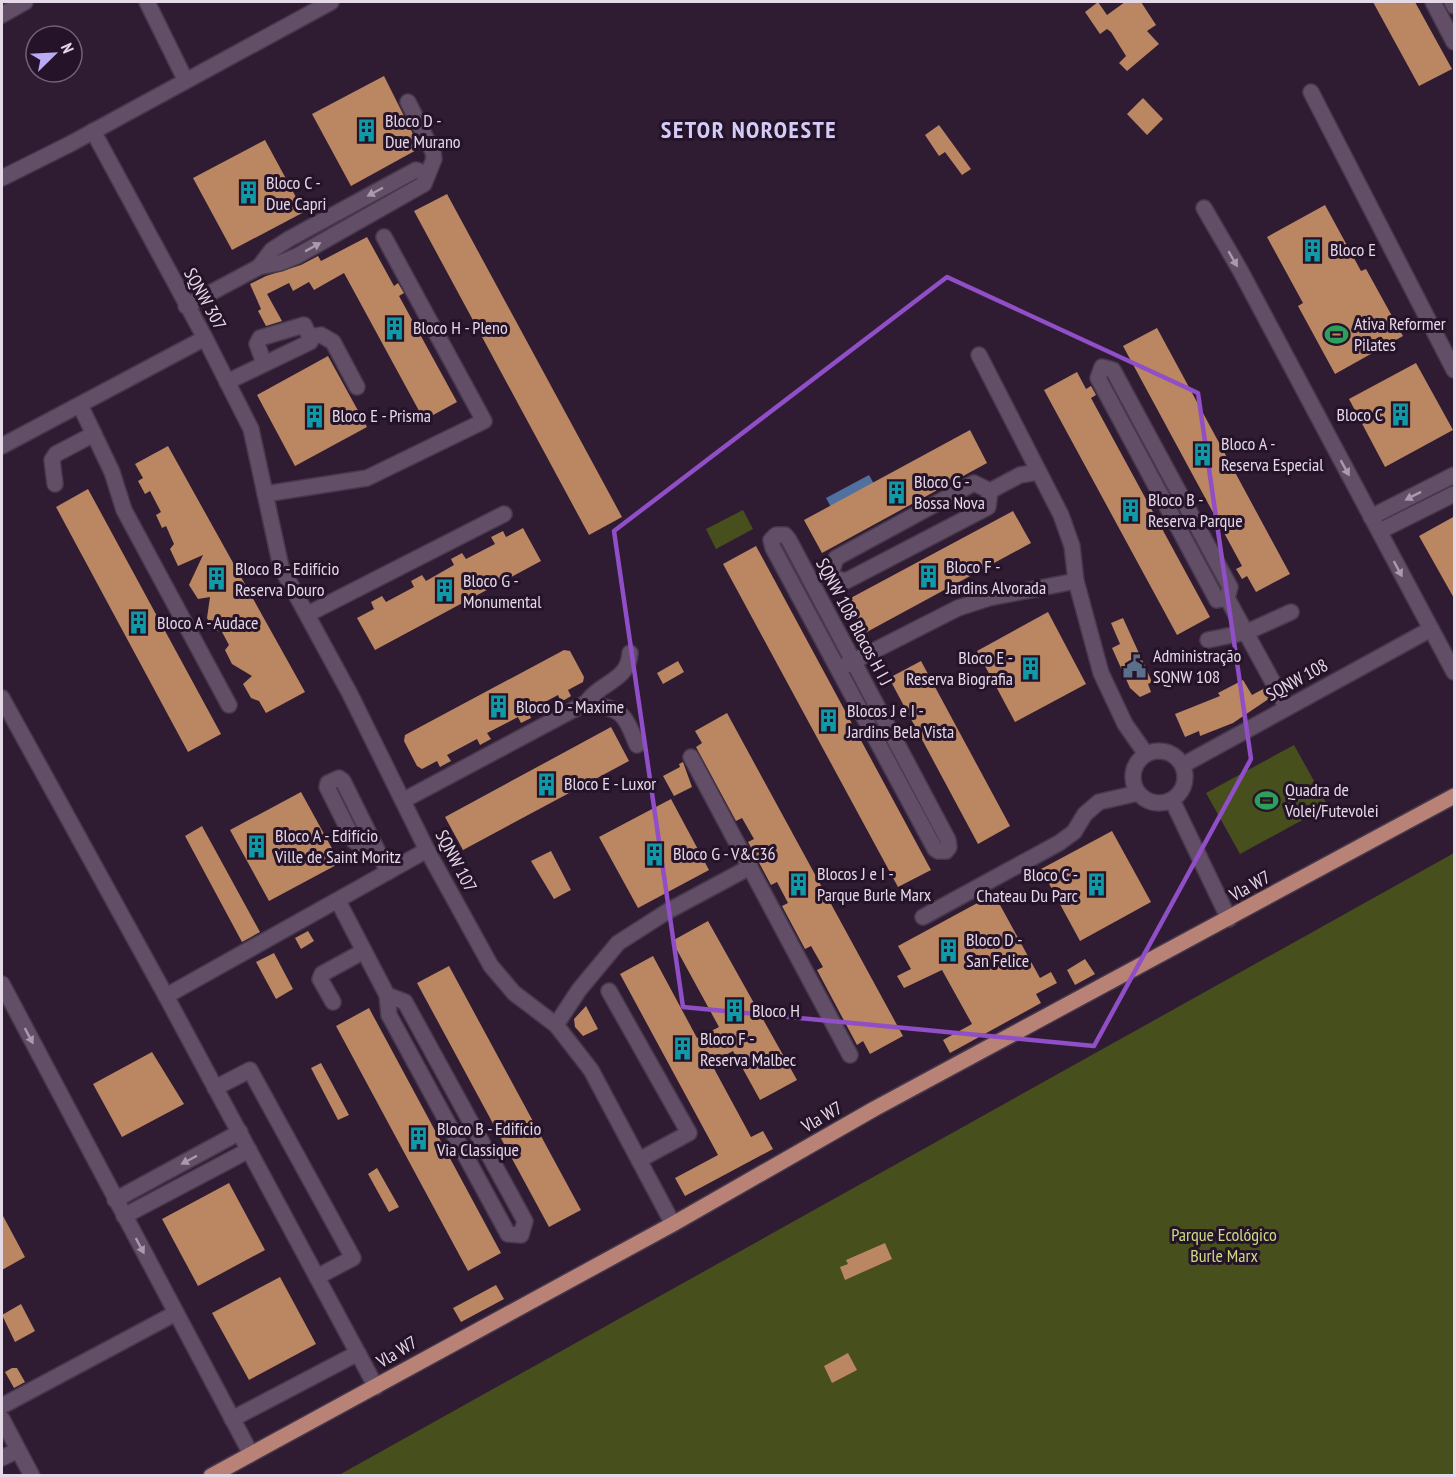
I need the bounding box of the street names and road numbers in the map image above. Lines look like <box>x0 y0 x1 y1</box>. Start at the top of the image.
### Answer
street label: SQNW 307 <box>179 264 232 334</box>
street label: SQNW 108 Blocos H I J <box>811 554 898 689</box>
street label: SQNW 108 <box>1262 653 1332 706</box>
street label: SQNW 107 <box>431 826 482 896</box>
street label: Vla W7 <box>1224 865 1274 907</box>
street label: Vla W7 <box>796 1096 846 1138</box>
street label: Vla W7 <box>371 1331 421 1373</box>

